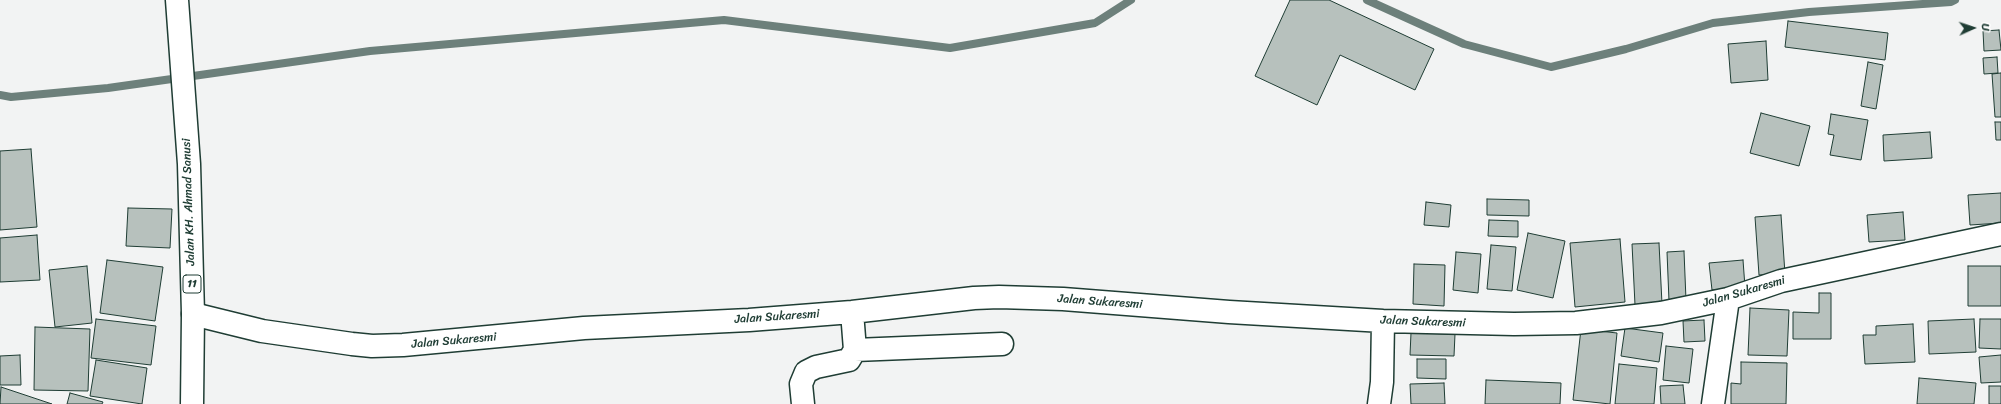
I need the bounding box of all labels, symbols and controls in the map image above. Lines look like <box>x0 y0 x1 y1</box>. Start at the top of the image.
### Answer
north arrow <box>1953 8 1993 48</box>
text: U <box>1976 23 1995 31</box>
street label: Jalan KH. Ahmad Sanusi <box>180 138 198 266</box>
street label: Jalan Sukaresmi <box>1701 273 1787 311</box>
road number: 11 <box>183 275 201 293</box>
street label: Jalan Sukaresmi <box>1057 292 1143 312</box>
street label: Jalan Sukaresmi <box>734 307 820 327</box>
street label: Jalan Sukaresmi <box>1380 313 1466 331</box>
street label: Jalan Sukaresmi <box>411 330 497 352</box>

